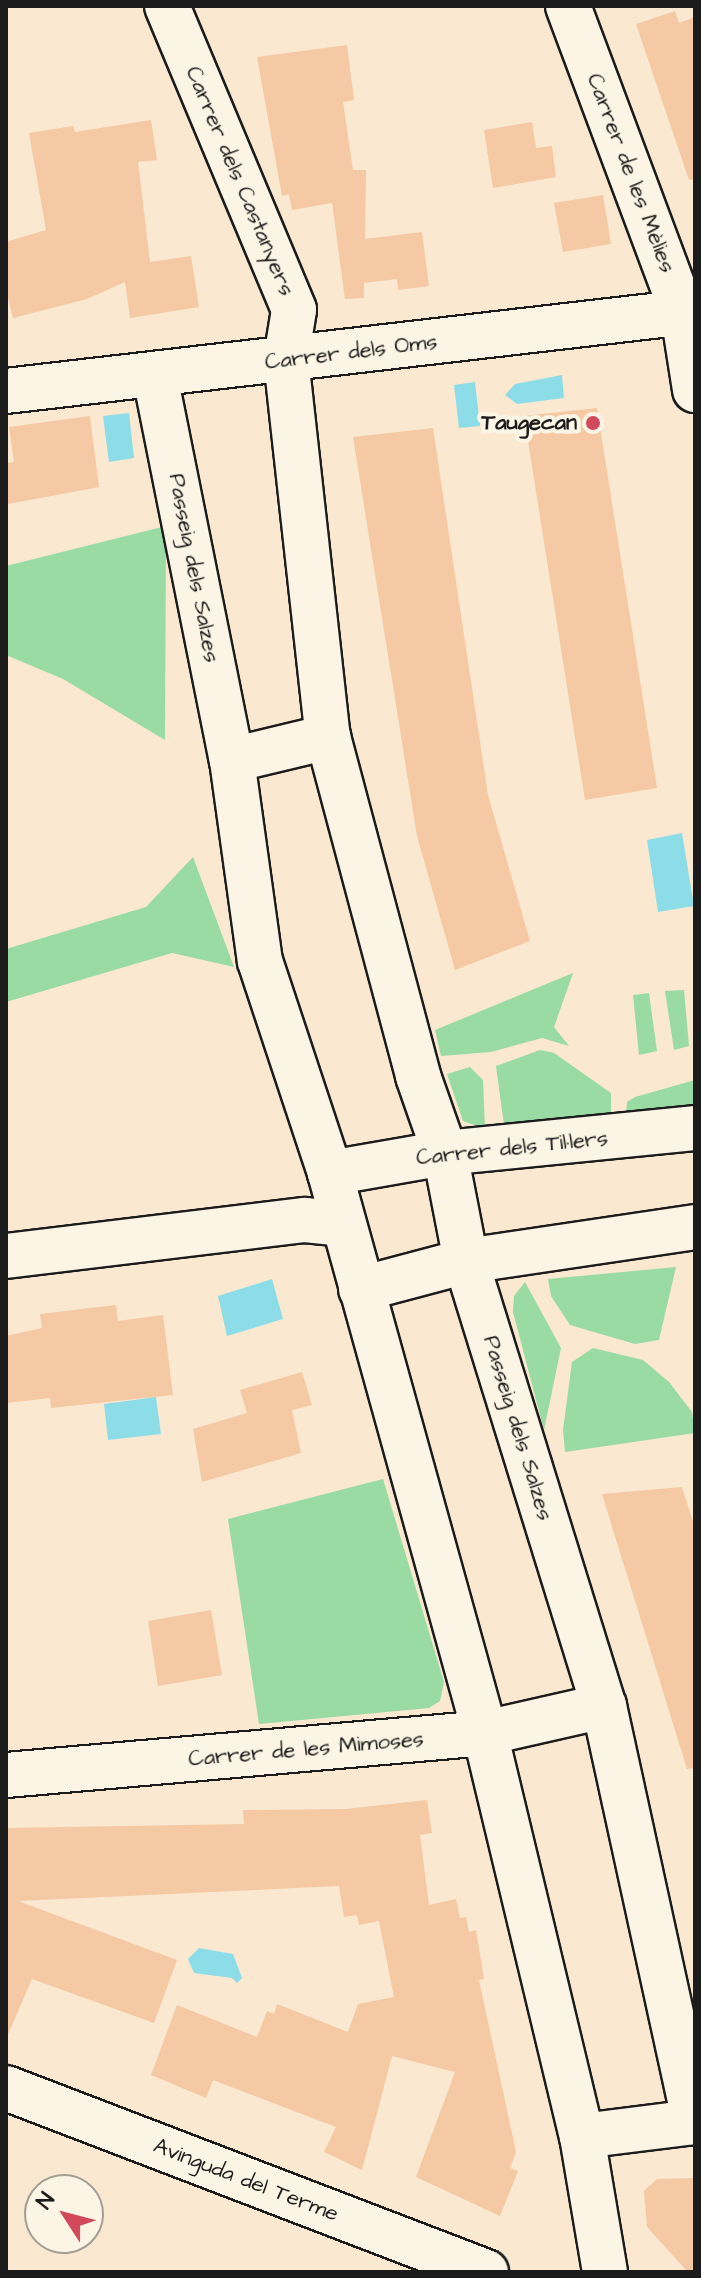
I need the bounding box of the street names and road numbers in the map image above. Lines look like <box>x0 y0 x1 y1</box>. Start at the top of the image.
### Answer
street label: Carrer dels Castanyers <box>180 62 300 300</box>
street label: Carrer de les Mèlies <box>581 70 681 276</box>
street label: Carrer dels Oms <box>263 328 439 376</box>
street label: Passeig dels Salzes <box>163 471 225 665</box>
street label: Carrer dels Til·lers <box>415 1125 609 1171</box>
street label: Passeig dels Salzes <box>477 1332 559 1524</box>
street label: Carrer de les Mimoses <box>187 1726 425 1772</box>
street label: Avinguda del Terme <box>150 2133 342 2227</box>

